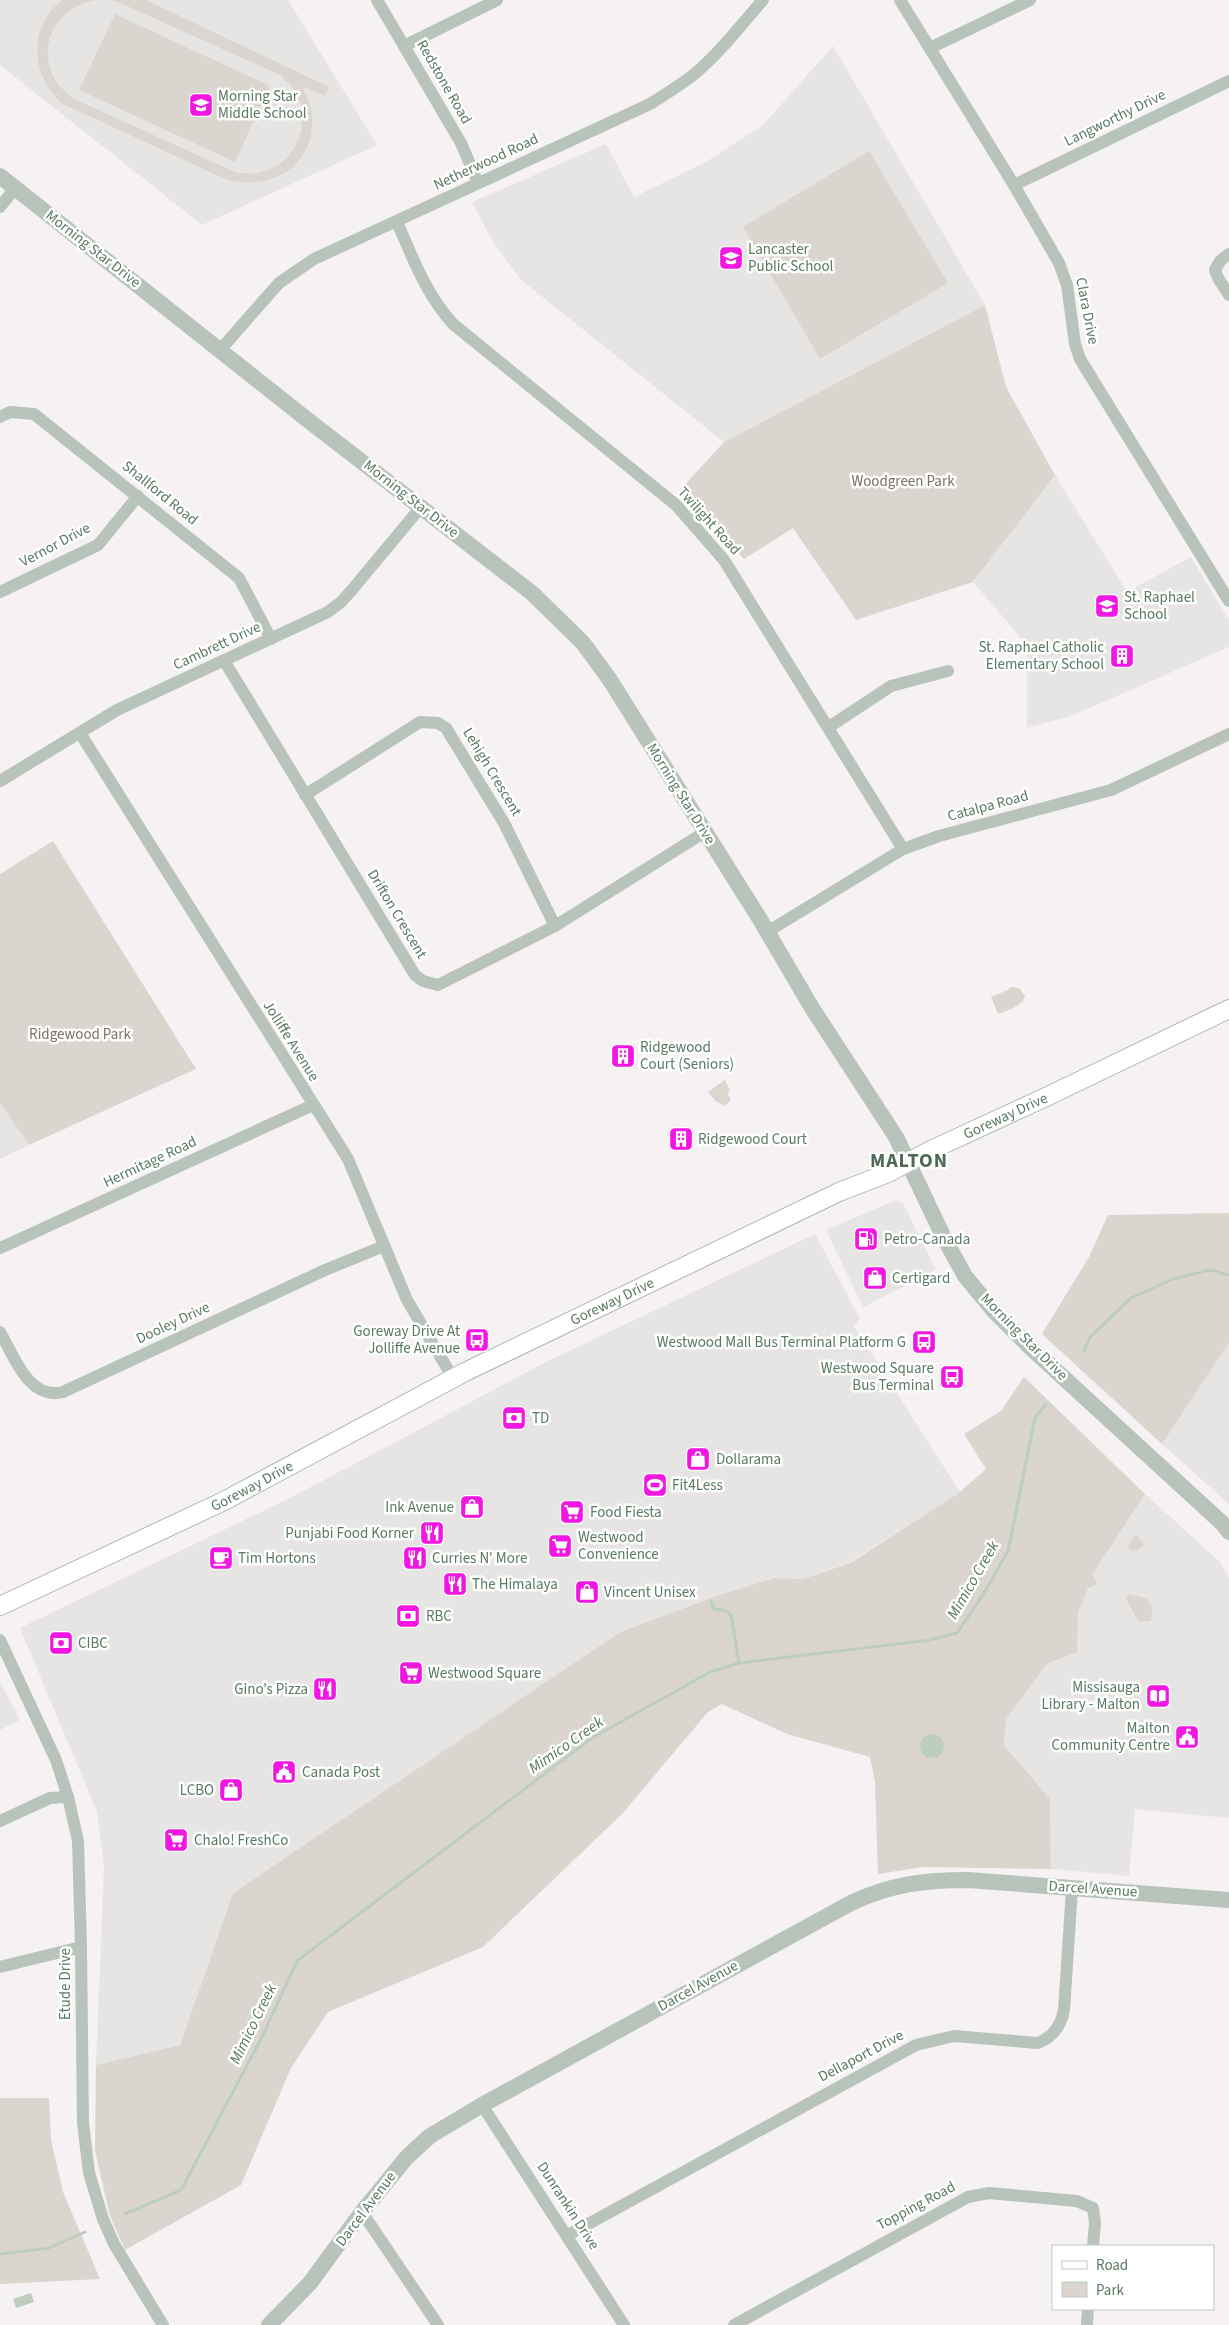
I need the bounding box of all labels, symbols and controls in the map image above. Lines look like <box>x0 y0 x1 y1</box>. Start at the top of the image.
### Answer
street label: Redstone Road <box>411 36 477 128</box>
street label: Langworthy Drive <box>1061 84 1169 152</box>
place label: Morning Star Middle School <box>218 86 307 124</box>
school or university icon: Morning Star Middle School <box>188 92 214 118</box>
street label: Netherwood Road <box>430 128 542 196</box>
street label: Morning Star Drive <box>41 205 145 293</box>
place label: Lancaster Public School <box>748 239 834 277</box>
school or university icon: Lancaster Public School <box>718 245 744 271</box>
street label: Clara Drive <box>1070 276 1104 346</box>
street label: Morning Star Drive <box>359 455 463 543</box>
street label: Shallford Road <box>118 456 202 530</box>
park label: Woodgreen Park <box>851 471 955 492</box>
street label: Twilight Road <box>673 482 745 560</box>
street label: Vernor Drive <box>16 518 94 572</box>
place label: St. Raphael School <box>1124 587 1195 625</box>
school or university icon: St. Raphael School <box>1094 593 1120 619</box>
street label: Cambrett Drive <box>170 617 264 675</box>
place label: St. Raphael Catholic Elementary School <box>978 637 1104 675</box>
building icon: St. Raphael Catholic Elementary School <box>1109 643 1135 669</box>
street label: Lehigh Crescent <box>457 724 527 820</box>
street label: Morning Star Drive <box>641 739 721 849</box>
street label: Catalpa Road <box>945 785 1031 827</box>
street label: Drifton Crescent <box>362 865 432 963</box>
street label: Jolliffe Avenue <box>258 996 324 1086</box>
park label: Ridgewood Park <box>29 1024 131 1045</box>
place label: Ridgewood Court (Seniors) <box>640 1037 734 1075</box>
building icon: Ridgewood Court (Seniors) <box>610 1043 636 1069</box>
street label: Goreway Drive <box>960 1087 1051 1144</box>
building icon: Ridgewood Court <box>668 1126 694 1152</box>
place label: Ridgewood Court <box>698 1129 807 1150</box>
street label: Hermitage Road <box>100 1131 200 1193</box>
district label: MALTON <box>870 1147 948 1175</box>
fuel station icon: Petro-Canada <box>853 1226 879 1252</box>
place label: Petro-Canada <box>884 1229 970 1250</box>
shop icon: Certigard <box>862 1265 888 1291</box>
place label: Certigard <box>892 1268 950 1289</box>
street label: Goreway Drive <box>567 1272 658 1330</box>
street label: Morning Star Drive <box>976 1289 1072 1385</box>
street label: Dooley Drive <box>133 1297 213 1349</box>
place label: Goreway Drive At Jolliffe Avenue <box>353 1321 460 1359</box>
bus stop icon: Goreway Drive At Jolliffe Avenue <box>464 1327 490 1353</box>
bus stop icon: Westwood Mall Bus Terminal Platform G <box>911 1329 937 1355</box>
place label: Westwood Mall Bus Terminal Platform G <box>657 1332 906 1353</box>
place label: Westwood Square Bus Terminal <box>821 1358 934 1396</box>
bus stop icon: Westwood Square Bus Terminal <box>939 1364 965 1390</box>
bank icon: TD <box>501 1405 527 1431</box>
place label: TD <box>532 1408 549 1429</box>
shop icon: Dollarama <box>685 1446 711 1472</box>
place label: Dollarama <box>716 1449 781 1470</box>
street label: Goreway Drive <box>207 1455 297 1516</box>
sports icon: Fit4Less <box>642 1472 668 1498</box>
place label: Fit4Less <box>672 1475 723 1496</box>
shop icon: Ink Avenue <box>459 1494 485 1520</box>
place label: Ink Avenue <box>385 1497 454 1518</box>
supermarket icon: Food Fiesta <box>559 1499 585 1525</box>
place label: Food Fiesta <box>590 1502 662 1523</box>
restaurant icon: Punjabi Food Korner <box>419 1520 445 1546</box>
place label: Punjabi Food Korner <box>285 1523 415 1544</box>
place label: Westwood Convenience <box>578 1527 659 1565</box>
supermarket icon: Westwood Convenience <box>547 1533 573 1559</box>
water label: Mimico Creek <box>942 1537 1004 1623</box>
cafe icon: Tim Hortons <box>208 1545 234 1571</box>
restaurant icon: Curries N' More <box>402 1545 428 1571</box>
place label: Tim Hortons <box>238 1548 316 1569</box>
place label: Curries N' More <box>432 1548 527 1569</box>
restaurant icon: The Himalaya <box>442 1571 468 1597</box>
place label: The Himalaya <box>472 1574 558 1595</box>
shop icon: Vincent Unisex <box>574 1579 600 1605</box>
place label: Vincent Unisex <box>604 1582 696 1603</box>
bank icon: RBC <box>395 1603 421 1629</box>
place label: RBC <box>426 1606 452 1627</box>
bank icon: CIBC <box>48 1630 74 1656</box>
place label: CIBC <box>78 1633 108 1654</box>
supermarket icon: Westwood Square <box>398 1660 424 1686</box>
place label: Westwood Square <box>428 1663 541 1684</box>
restaurant icon: Gino's Pizza <box>312 1676 338 1702</box>
place label: Missisauga Library - Malton <box>1042 1677 1140 1715</box>
place label: Gino's Pizza <box>234 1679 308 1700</box>
library icon: Missisauga Library - Malton <box>1145 1683 1171 1709</box>
water label: Mimico Creek <box>524 1711 608 1779</box>
place label: Malton Community Centre <box>1052 1718 1170 1756</box>
public building icon: Malton Community Centre <box>1174 1724 1200 1750</box>
public building icon: Canada Post <box>271 1759 297 1785</box>
place label: Canada Post <box>302 1762 380 1783</box>
shop icon: LCBO <box>218 1777 244 1803</box>
place label: LCBO <box>180 1780 214 1801</box>
supermarket icon: Chalo! FreshCo <box>163 1827 189 1853</box>
place label: Chalo! FreshCo <box>194 1830 288 1851</box>
street label: Darcel Avenue <box>1048 1875 1138 1903</box>
street label: Etude Drive <box>55 1948 76 2020</box>
street label: Darcel Avenue <box>654 1955 742 2017</box>
water label: Mimico Creek <box>224 1980 282 2068</box>
street label: Dellaport Drive <box>815 2025 907 2087</box>
street label: Dunrankin Drive <box>532 2158 604 2254</box>
street label: Darcel Avenue <box>331 2167 401 2251</box>
street label: Topping Road <box>873 2176 959 2236</box>
legend <box>1052 2245 1214 2310</box>
text: Road <box>1096 2255 1128 2276</box>
text: Park <box>1096 2280 1125 2301</box>

